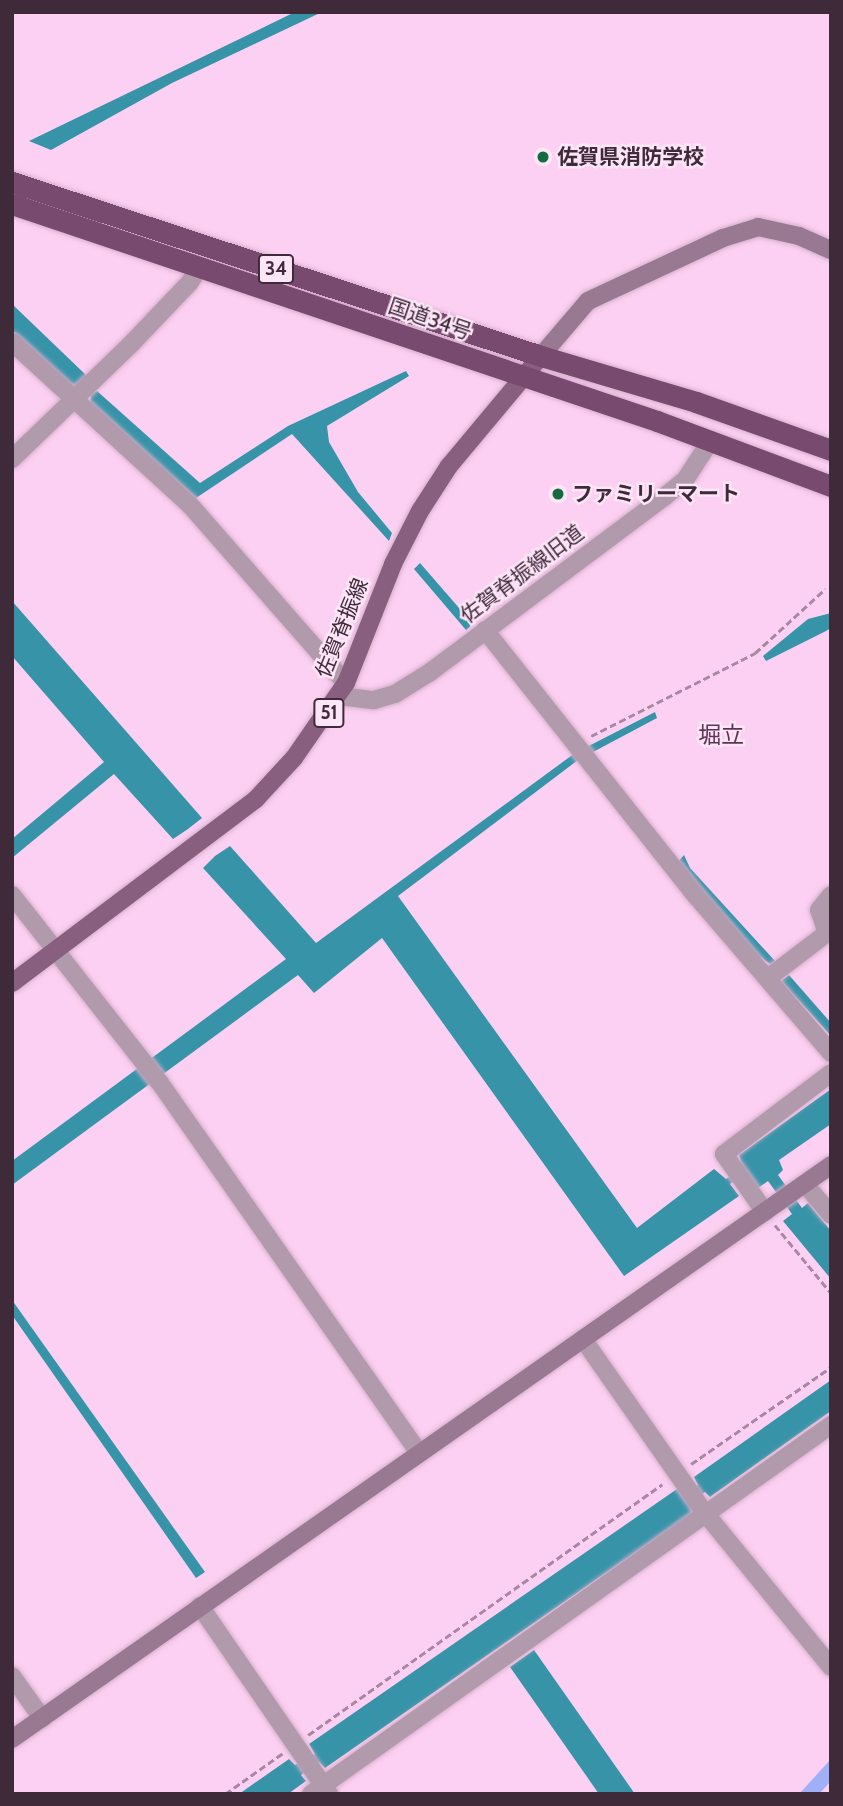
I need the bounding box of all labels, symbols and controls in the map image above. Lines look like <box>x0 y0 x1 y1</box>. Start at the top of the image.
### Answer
place label: 佐賀県消防学校 <box>557 144 704 170</box>
marker: 佐賀県消防学校 <box>535 149 551 165</box>
road number: 34 <box>257 254 295 284</box>
street label: 国道34号 <box>385 293 475 345</box>
place label: ファミリーマート <box>572 481 740 507</box>
marker: ファミリーマート <box>550 486 566 502</box>
street label: 佐賀脊振線旧道 <box>456 520 588 628</box>
street label: 佐賀脊振線 <box>311 575 373 681</box>
road number: 51 <box>313 698 345 728</box>
district label: 堀立 <box>698 721 744 749</box>

